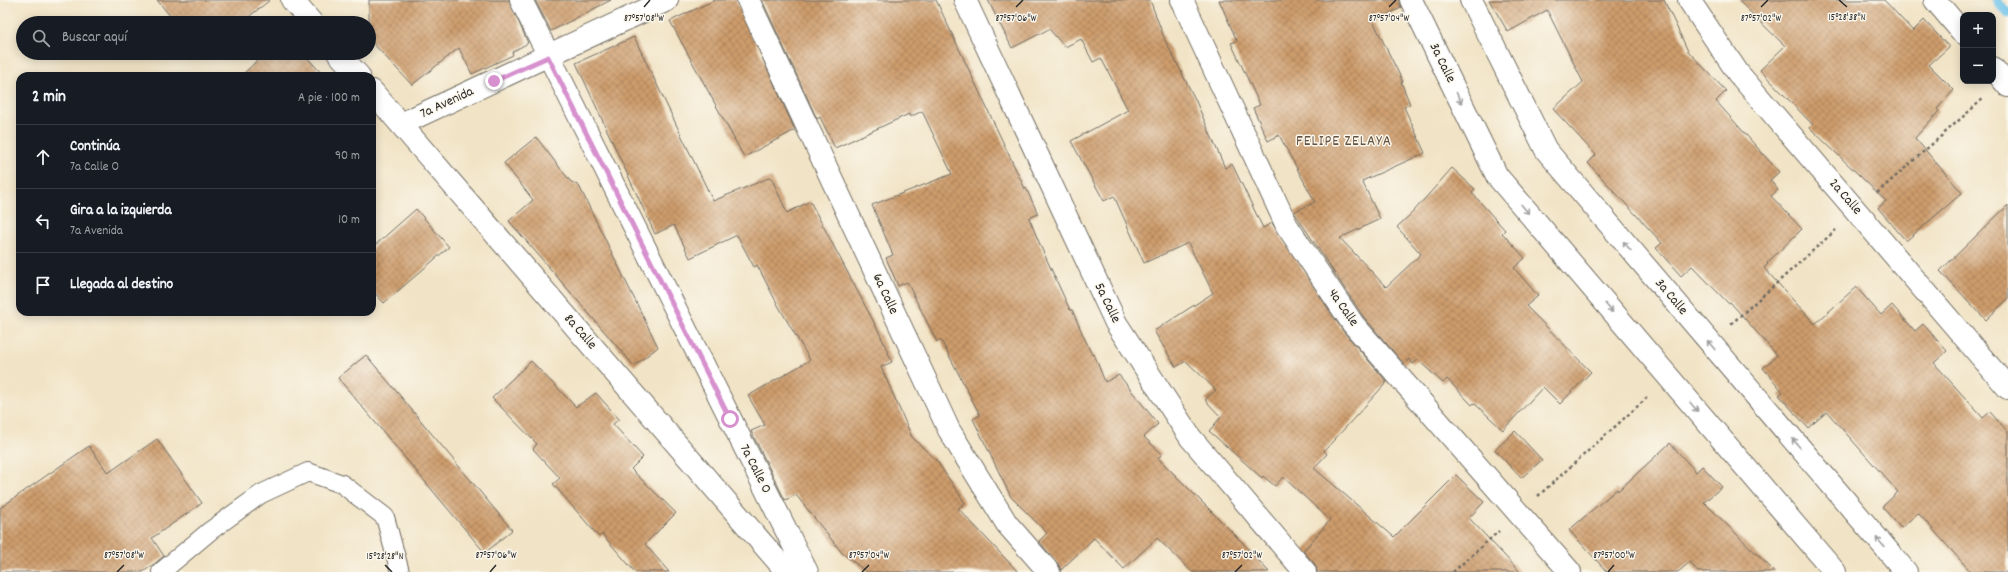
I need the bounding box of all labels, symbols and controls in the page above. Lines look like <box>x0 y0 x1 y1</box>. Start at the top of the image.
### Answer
text: 15°28'38"N <box>1828 11 1866 25</box>
text: 87°57'08"W <box>624 12 664 26</box>
text: 87°57'06"W <box>995 12 1037 26</box>
text: 87°57'04"W <box>1369 12 1409 26</box>
text: 87°57'02"W <box>1741 12 1782 26</box>
map controls <box>1960 12 1996 84</box>
button: + <box>1960 12 1996 48</box>
search box <box>16 16 376 60</box>
icon: search <box>30 27 52 49</box>
text: Buscar aquí <box>62 27 127 49</box>
street label: 3a Calle <box>1424 40 1460 86</box>
button: − <box>1960 48 1996 84</box>
route end <box>485 72 503 90</box>
street label: 7a Avenida <box>417 82 477 124</box>
text: 2 min <box>32 86 66 110</box>
text: A pie · 100 m <box>298 89 360 108</box>
one-way arrow <box>1456 92 1463 104</box>
district label: FELIPE ZELAYA <box>1296 131 1392 153</box>
text: Continúa <box>70 136 120 158</box>
icon: ahead <box>32 146 54 168</box>
text: 90 m <box>335 147 360 166</box>
text: 7a Calle O <box>70 158 119 177</box>
street label: 2a Calle <box>1824 175 1866 219</box>
text: Gira a la izquierda <box>70 200 171 222</box>
one-way arrow <box>1520 204 1530 214</box>
icon: left <box>32 210 54 232</box>
text: 10 m <box>338 211 360 230</box>
text: 7a Avenida <box>70 222 123 241</box>
one-way arrow <box>1623 241 1632 251</box>
street label: 6a Calle <box>867 270 903 318</box>
icon: arrive <box>32 274 54 296</box>
text: Llegada al destino <box>70 274 173 296</box>
street label: 3a Calle <box>1650 274 1692 320</box>
street label: 5a Calle <box>1089 279 1125 327</box>
street label: 4a Calle <box>1323 285 1363 331</box>
one-way arrow <box>1605 303 1614 313</box>
street label: 8a Calle <box>559 310 601 354</box>
one-way arrow <box>1707 339 1716 350</box>
one-way arrow <box>1689 401 1698 412</box>
route start <box>721 410 739 428</box>
one-way arrow <box>1791 438 1800 449</box>
street label: 7a Calle O <box>734 441 776 497</box>
one-way arrow <box>1876 537 1885 548</box>
text: 87°57'08"W <box>104 549 144 563</box>
text: 87°57'06"W <box>475 549 517 563</box>
text: 87°57'04"W <box>849 549 889 563</box>
text: 87°57'02"W <box>1222 549 1263 563</box>
text: 87°57'00"W <box>1593 549 1635 563</box>
text: 15°28'28"N <box>366 550 404 564</box>

